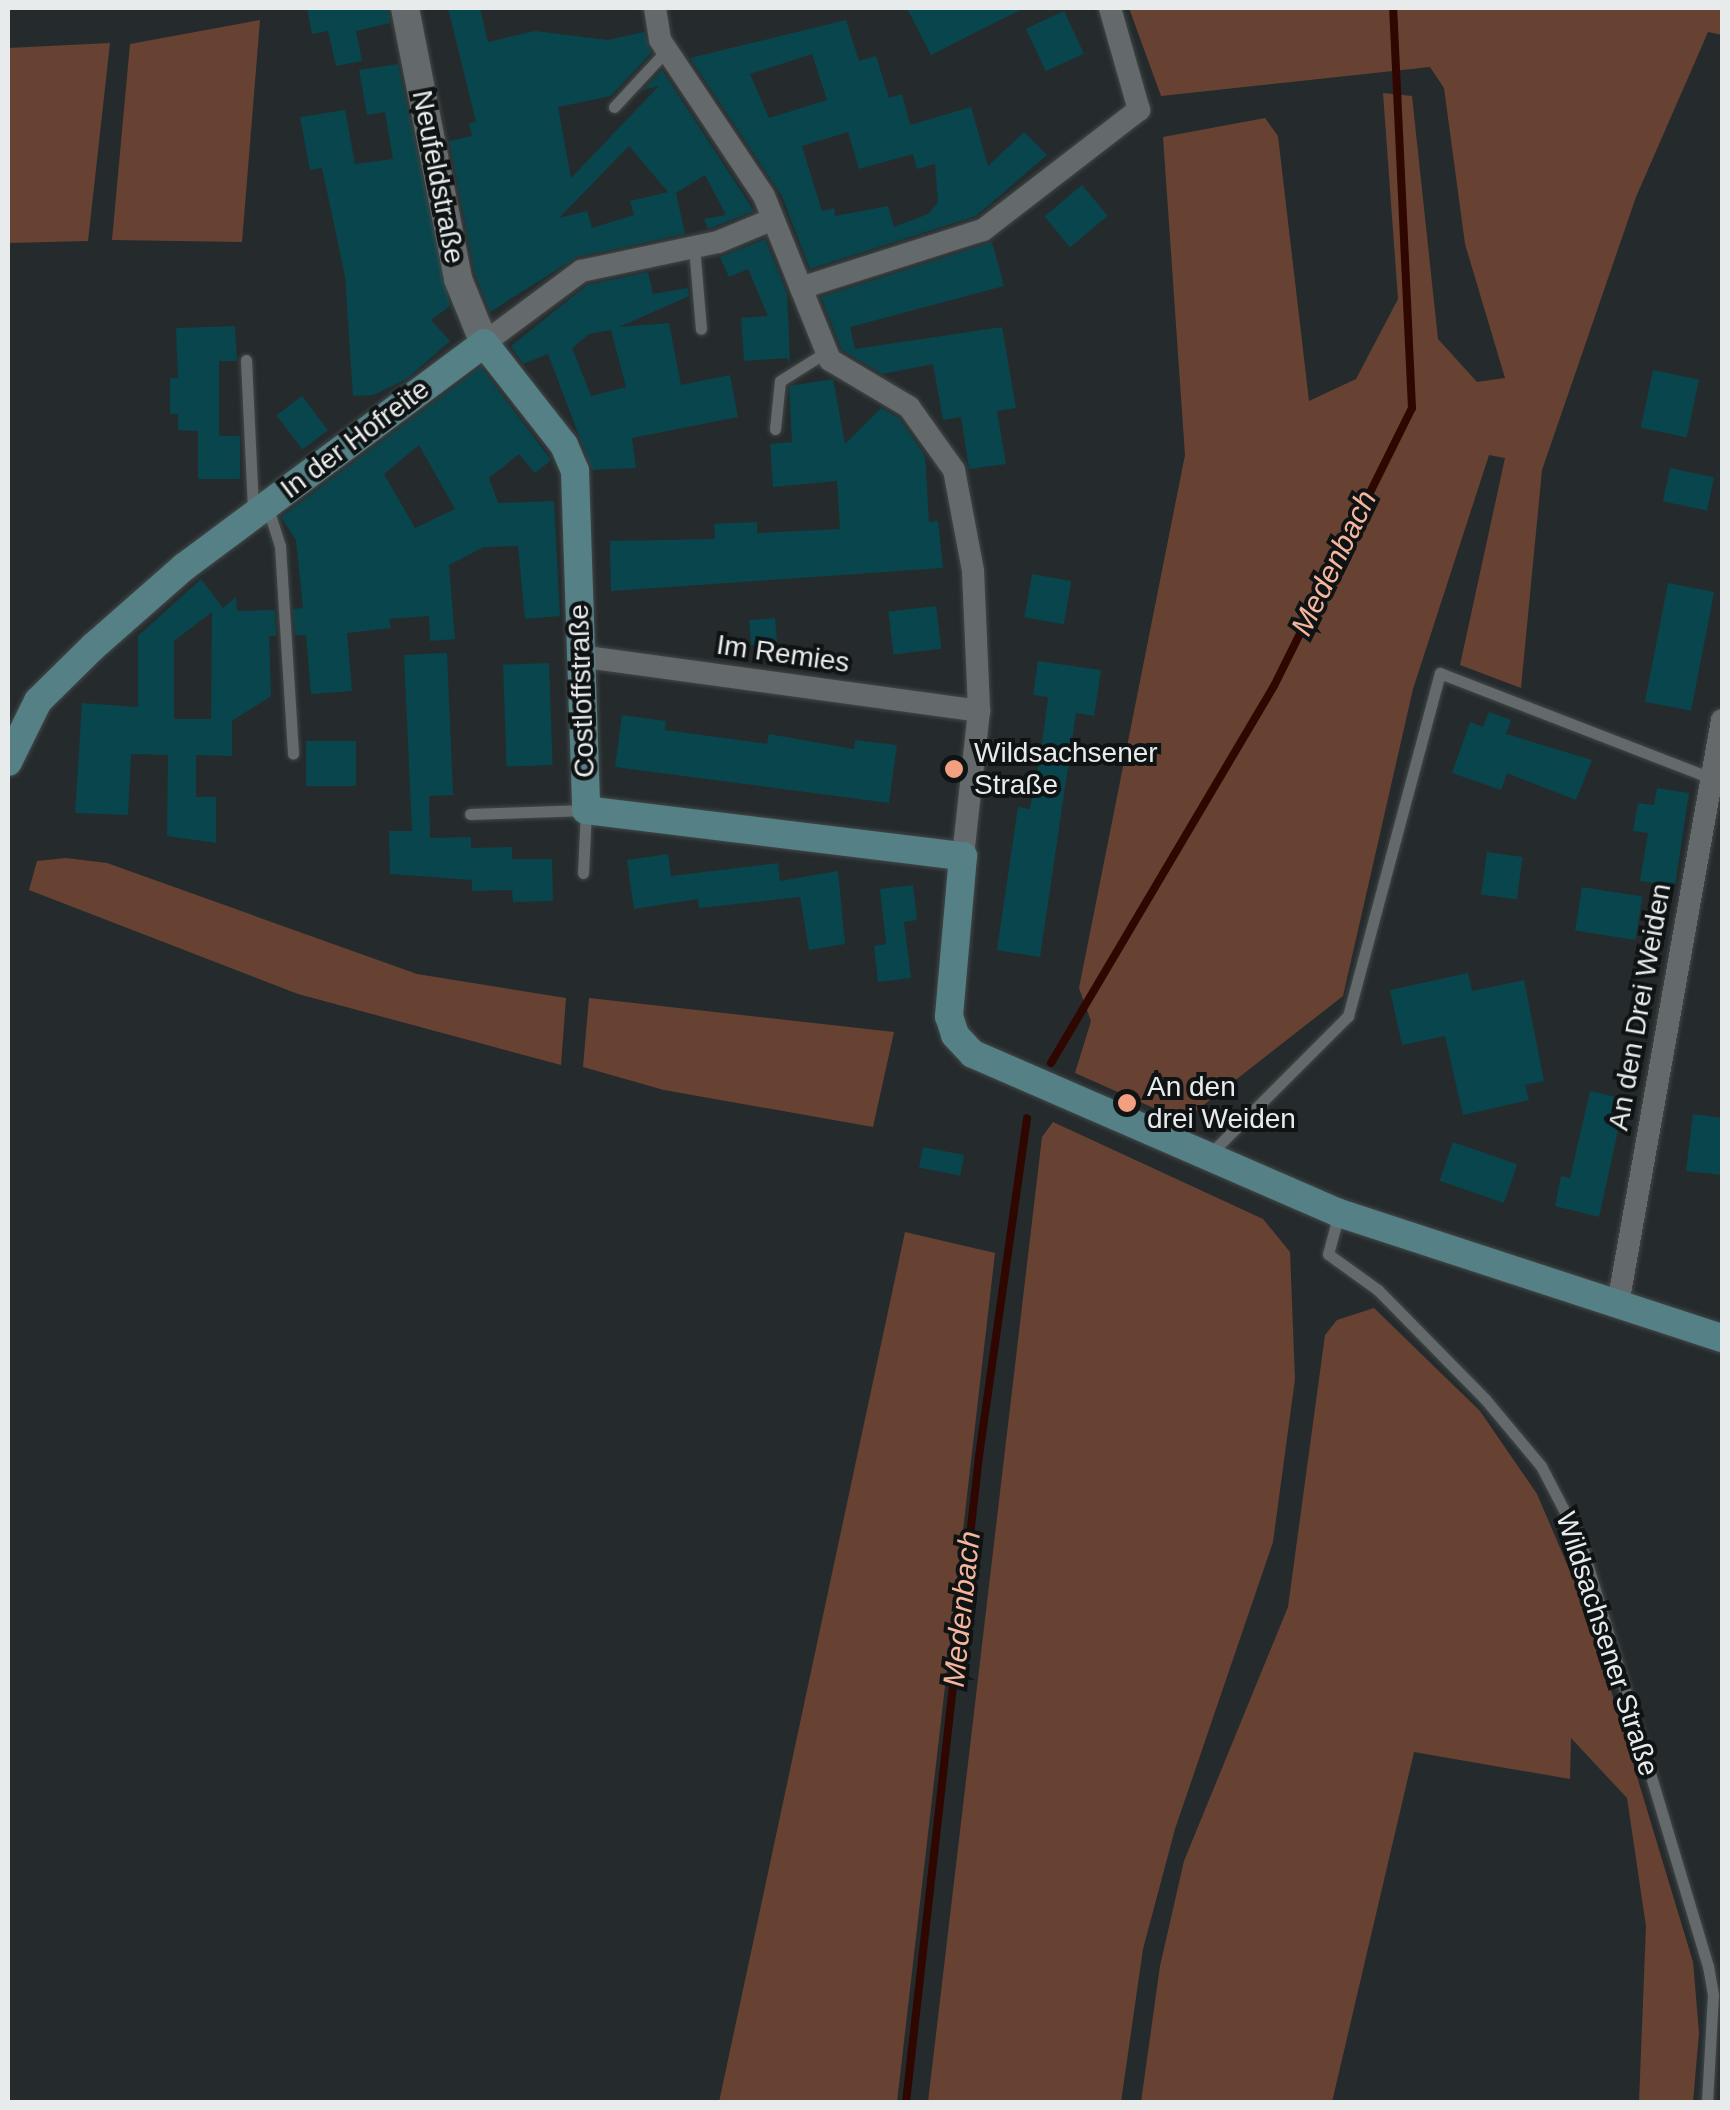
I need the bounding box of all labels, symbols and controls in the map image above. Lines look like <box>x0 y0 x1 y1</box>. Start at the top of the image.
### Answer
street label: Neufeldstraße <box>405 87 471 267</box>
street label: In der Hofreite <box>274 372 436 506</box>
water label: Medenbach <box>1283 485 1385 641</box>
street label: Costloffstraße <box>562 604 602 778</box>
street label: Im Remies <box>714 628 852 680</box>
place label: Wildsachsener Straße <box>974 736 1158 802</box>
marker: Wildsachsener Straße <box>943 758 965 780</box>
street label: An den Drei Weiden <box>1602 881 1678 1133</box>
place label: An den drei Weiden <box>1147 1070 1296 1136</box>
marker: An den drei Weiden <box>1116 1092 1138 1114</box>
street label: Wildsachsener Straße <box>1548 1508 1666 1780</box>
water label: Medenbach <box>936 1529 988 1689</box>

